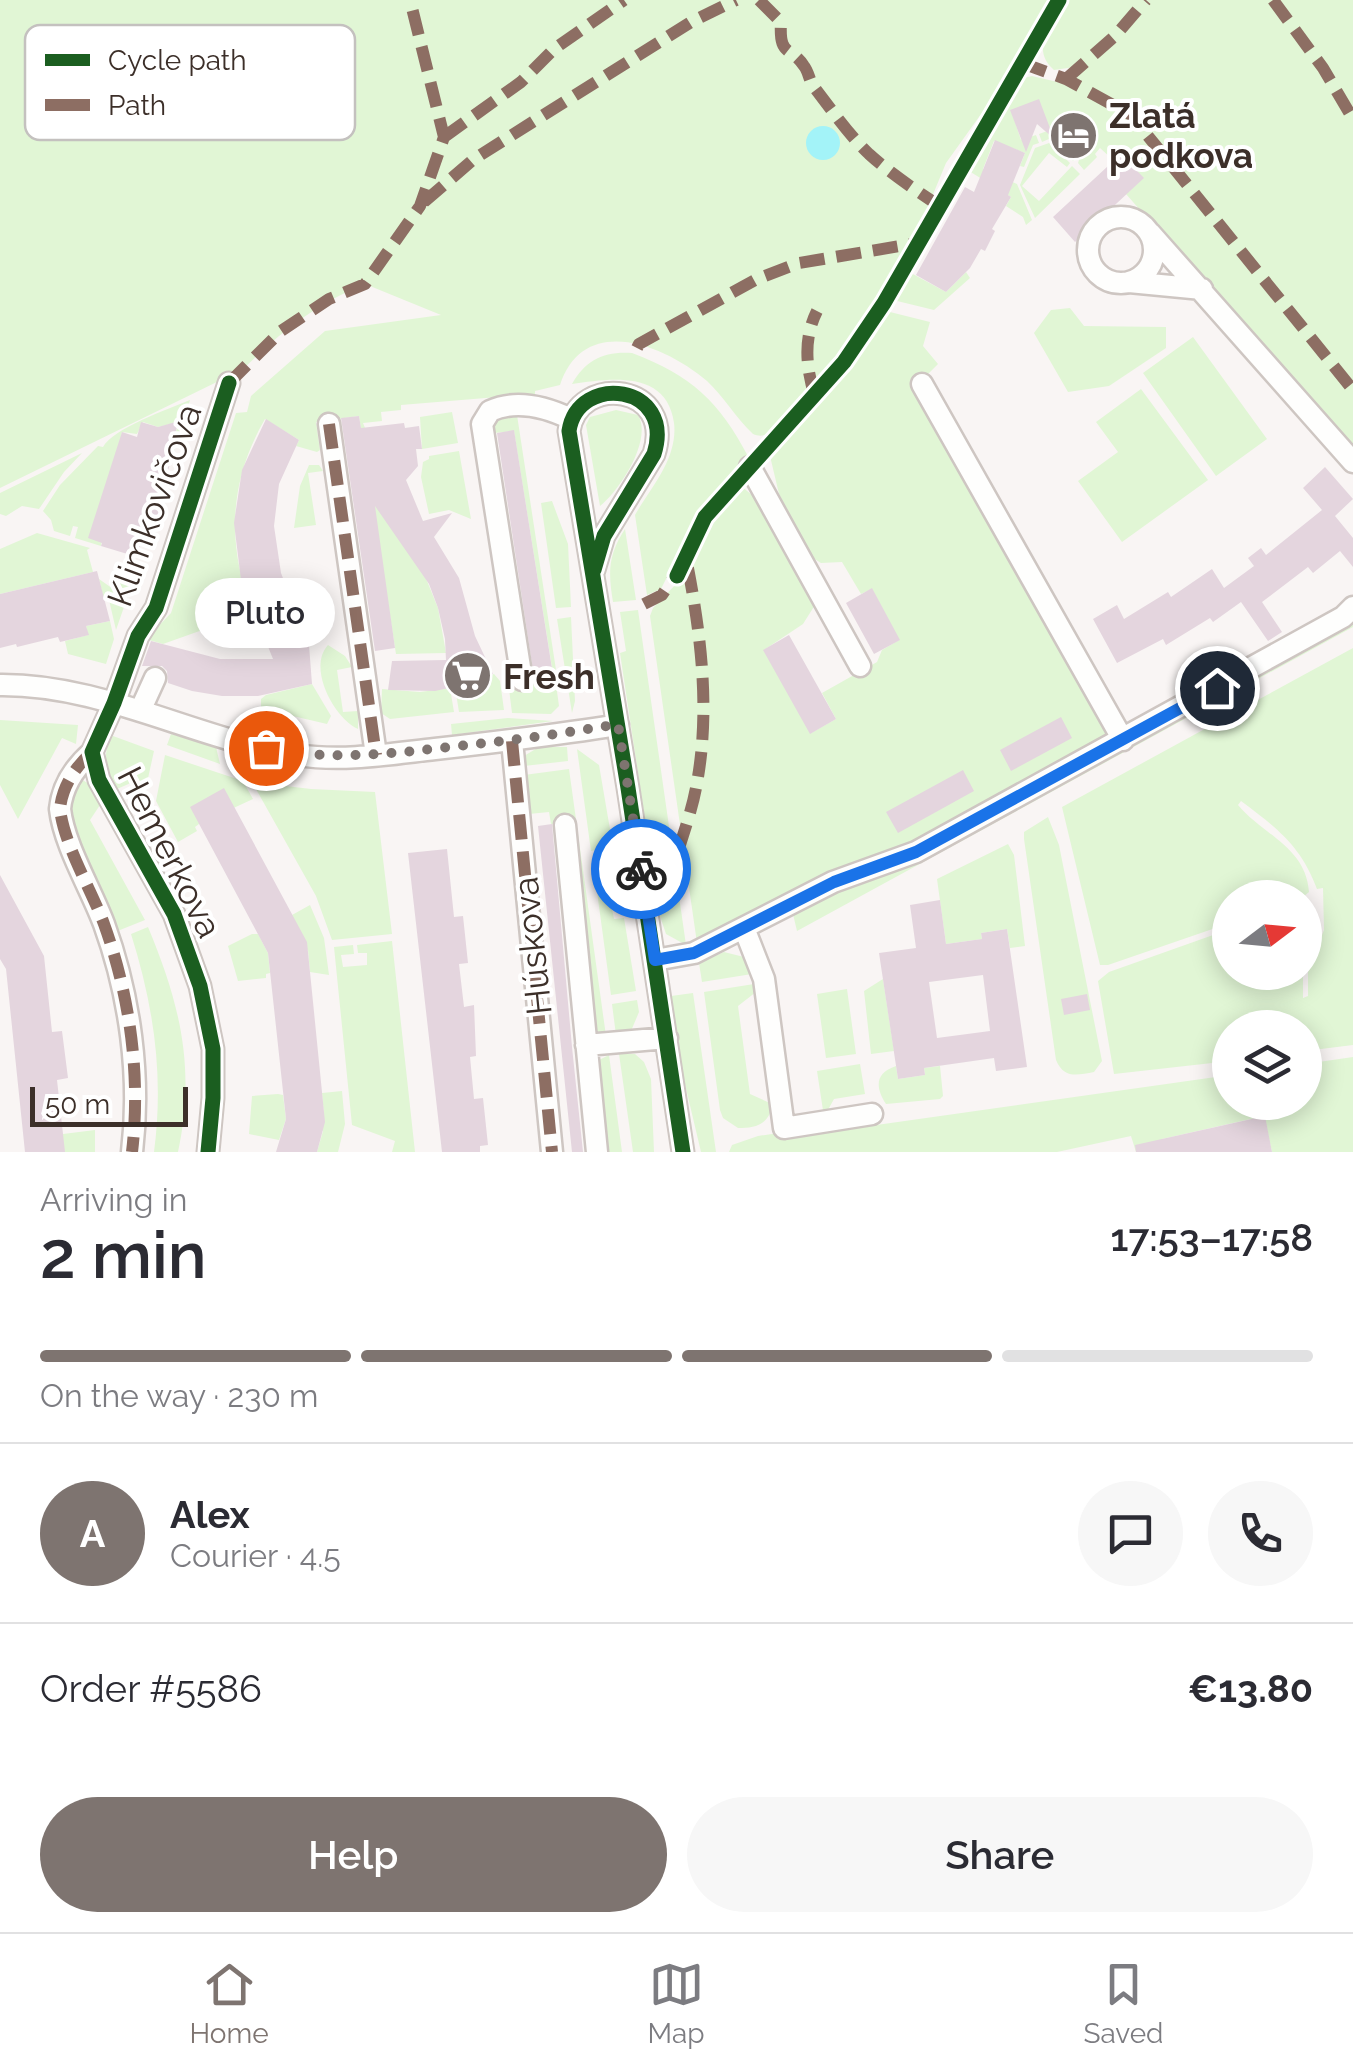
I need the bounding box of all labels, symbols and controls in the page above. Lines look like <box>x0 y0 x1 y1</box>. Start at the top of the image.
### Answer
legend <box>25 25 355 140</box>
text: Cycle path <box>108 44 247 77</box>
text: Path <box>108 89 166 122</box>
place label: Zlatá podkova <box>1109 95 1253 176</box>
hotel icon: Zlatá podkova <box>1048 109 1100 161</box>
street label: Klimkovičova <box>98 398 210 612</box>
callout: Pluto <box>196 578 336 648</box>
text: Pluto <box>225 594 305 631</box>
pin <box>1175 646 1260 731</box>
supermarket icon: Fresh <box>442 650 494 702</box>
place label: Fresh <box>503 656 595 697</box>
icon: home <box>1190 661 1245 716</box>
pin <box>224 706 309 791</box>
icon: bag <box>239 721 294 776</box>
street label: Hemerkova <box>109 760 231 944</box>
courier <box>591 819 691 919</box>
icon: bike <box>614 842 669 897</box>
street label: Húskova <box>504 875 560 1017</box>
north arrow <box>1212 880 1322 990</box>
map controls <box>1212 880 1322 1120</box>
button: layers <box>1212 1010 1322 1120</box>
scale bar <box>30 1082 188 1126</box>
text: 50 m <box>45 1088 110 1121</box>
text: Arriving in <box>40 1181 187 1218</box>
text: 17:53–17:58 <box>1111 1215 1313 1260</box>
text: 2 min <box>40 1217 207 1293</box>
text: On the way · 230 m <box>40 1377 318 1414</box>
button: chat <box>1078 1481 1183 1586</box>
button: phone <box>1208 1481 1313 1586</box>
text: Alex <box>170 1492 250 1537</box>
text: A <box>80 1511 105 1556</box>
text: Courier · 4.5 <box>170 1537 341 1574</box>
text: Order #5586 <box>40 1666 262 1711</box>
text: €13.80 <box>1188 1666 1313 1711</box>
button: Help <box>40 1797 667 1912</box>
button: Share <box>687 1797 1313 1912</box>
tab: Home <box>189 1957 269 2050</box>
tab: Map <box>648 1957 705 2050</box>
tab: Saved <box>1083 1957 1164 2050</box>

